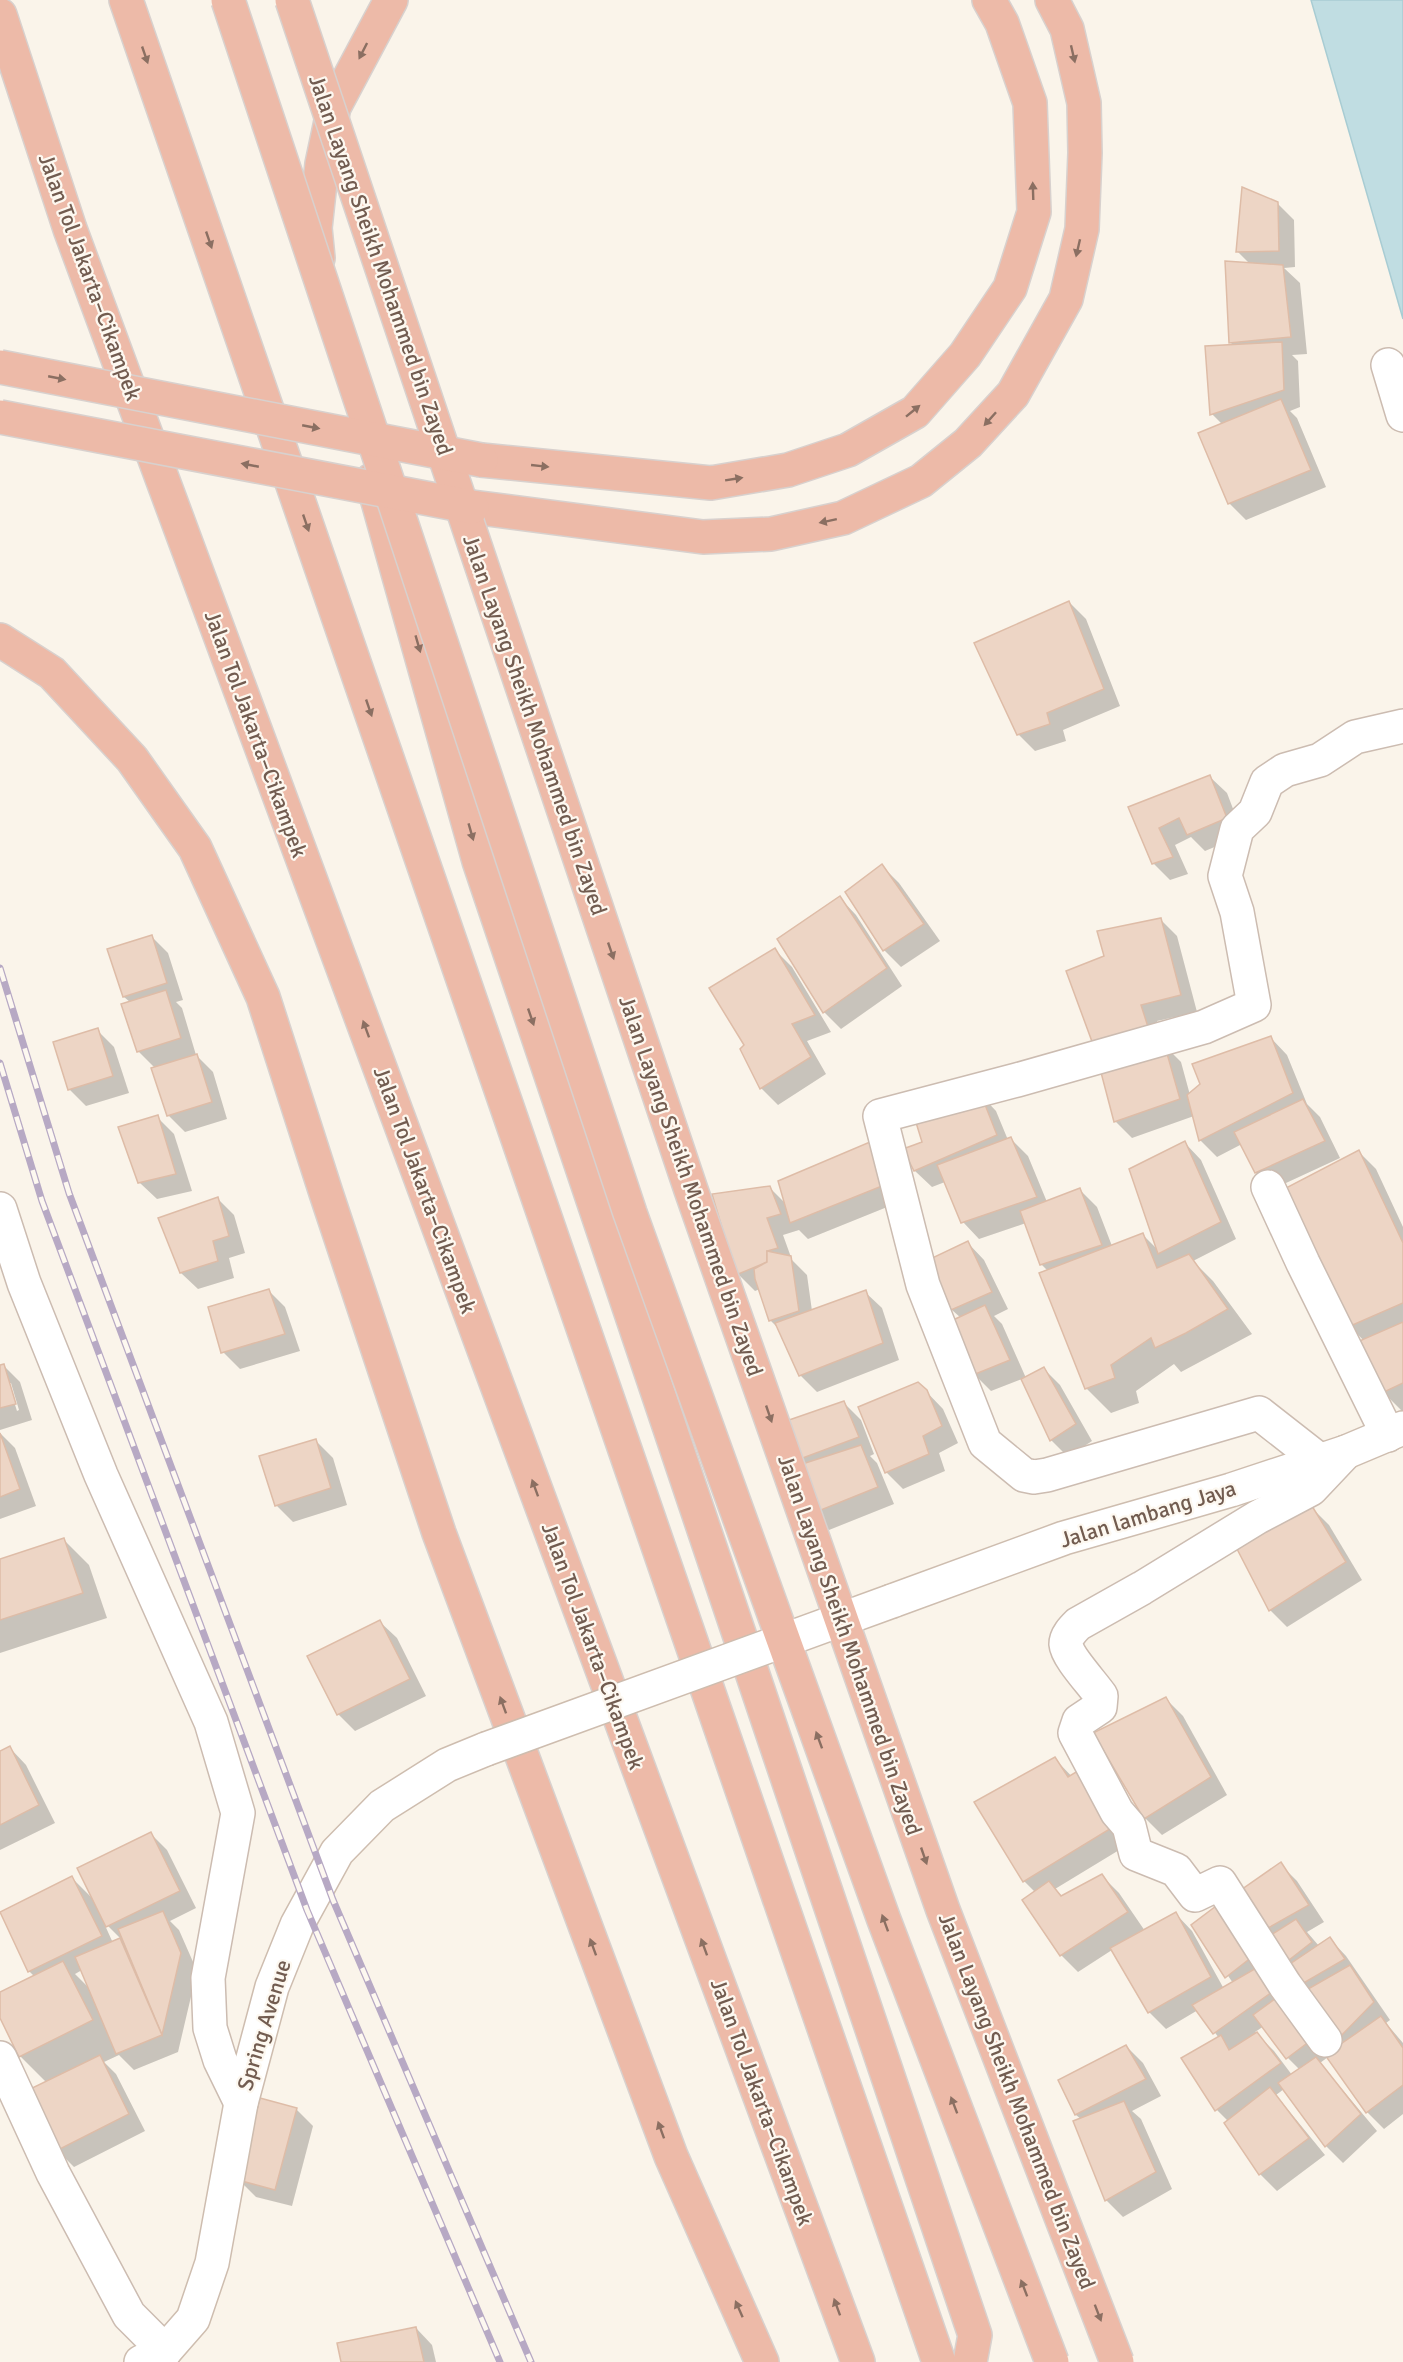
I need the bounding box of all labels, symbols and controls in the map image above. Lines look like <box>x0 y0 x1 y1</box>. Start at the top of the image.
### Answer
one-way arrow <box>358 43 368 60</box>
one-way arrow <box>1068 45 1078 64</box>
one-way arrow <box>141 46 151 64</box>
street label: Jalan Layang Sheikh Mohammed bin Zayed <box>303 71 459 459</box>
street label: Jalan Tol Jakarta–Cikampek <box>33 150 147 404</box>
one-way arrow <box>1028 181 1038 200</box>
one-way arrow <box>204 231 214 249</box>
one-way arrow <box>1072 238 1082 257</box>
one-way arrow <box>48 374 67 383</box>
one-way arrow <box>905 404 921 417</box>
one-way arrow <box>983 411 997 426</box>
one-way arrow <box>302 423 321 432</box>
one-way arrow <box>240 460 259 469</box>
one-way arrow <box>530 461 549 470</box>
one-way arrow <box>724 474 743 483</box>
one-way arrow <box>302 514 311 532</box>
one-way arrow <box>819 517 837 527</box>
street label: Jalan Layang Sheikh Mohammed bin Zayed <box>457 531 613 919</box>
street label: Jalan Tol Jakarta–Cikampek <box>199 607 313 861</box>
one-way arrow <box>414 635 423 653</box>
one-way arrow <box>365 699 375 717</box>
one-way arrow <box>467 823 476 841</box>
one-way arrow <box>607 942 616 960</box>
street label: Jalan Layang Sheikh Mohammed bin Zayed <box>613 992 769 1380</box>
one-way arrow <box>527 1008 537 1026</box>
one-way arrow <box>360 1020 370 1038</box>
street label: Jalan Tol Jakarta–Cikampek <box>368 1063 482 1317</box>
one-way arrow <box>765 1405 775 1423</box>
street label: Jalan Layang Sheikh Mohammed bin Zayed <box>772 1451 928 1839</box>
street label: Jalan lambang Jaya <box>1057 1474 1239 1554</box>
one-way arrow <box>530 1479 539 1497</box>
street label: Jalan Tol Jakarta–Cikampek <box>536 1519 650 1773</box>
one-way arrow <box>498 1696 507 1714</box>
one-way arrow <box>814 1731 824 1749</box>
one-way arrow <box>920 1847 929 1865</box>
street label: Jalan Layang Sheikh Mohammed bin Zayed <box>933 1909 1101 2293</box>
one-way arrow <box>880 1914 889 1932</box>
one-way arrow <box>588 1938 597 1956</box>
one-way arrow <box>699 1938 709 1956</box>
street label: Spring Avenue <box>231 1956 297 2094</box>
street label: Jalan Tol Jakarta–Cikampek <box>705 1975 819 2229</box>
one-way arrow <box>949 2096 959 2114</box>
one-way arrow <box>656 2120 666 2138</box>
one-way arrow <box>1018 2279 1028 2297</box>
one-way arrow <box>832 2298 842 2316</box>
one-way arrow <box>734 2299 744 2317</box>
one-way arrow <box>1093 2304 1103 2322</box>

